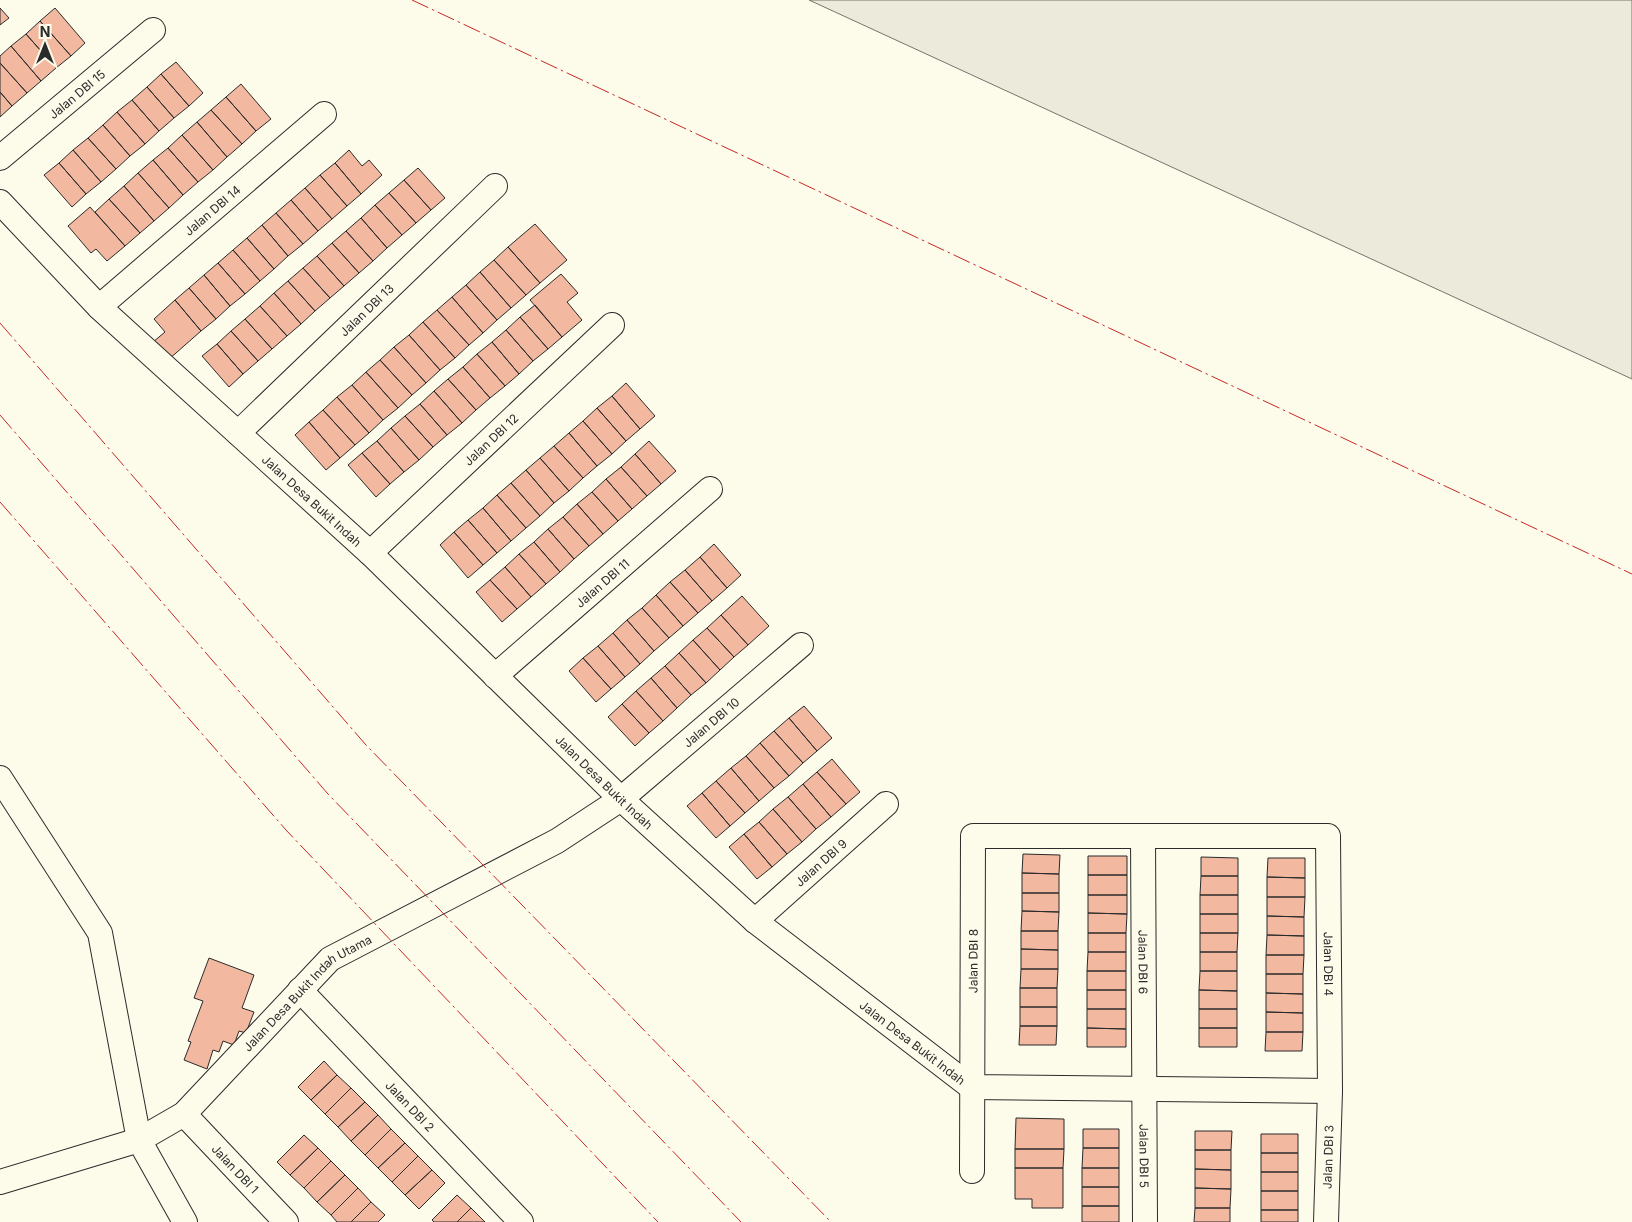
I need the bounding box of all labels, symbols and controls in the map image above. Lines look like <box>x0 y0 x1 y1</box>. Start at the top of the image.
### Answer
north arrow <box>20 20 70 70</box>
text: N <box>40 23 50 40</box>
street label: Jalan DBI 15 <box>45 66 108 122</box>
street label: Jalan DBI 14 <box>181 182 244 238</box>
street label: Jalan DBI 13 <box>336 280 396 339</box>
street label: Jalan DBI 12 <box>461 410 521 468</box>
street label: Jalan Desa Bukit Indah <box>259 451 365 549</box>
street label: Jalan DBI 11 <box>572 555 632 610</box>
street label: Jalan DBI 10 <box>680 694 742 750</box>
street label: Jalan Desa Bukit Indah <box>553 732 656 832</box>
street label: Jalan DBI 9 <box>792 835 850 889</box>
street label: Jalan DBI 8 <box>965 929 980 993</box>
street label: Jalan DBI 6 <box>1136 930 1151 994</box>
street label: Jalan Desa Bukit Indah Utama <box>240 931 374 1054</box>
street label: Jalan DBI 4 <box>1321 932 1337 997</box>
street label: Jalan Desa Bukit Indah <box>857 997 969 1088</box>
street label: Jalan DBI 2 <box>383 1077 438 1134</box>
street label: Jalan DBI 5 <box>1137 1124 1152 1188</box>
street label: Jalan DBI 3 <box>1319 1125 1337 1189</box>
street label: Jalan DBI 1 <box>209 1141 262 1196</box>

